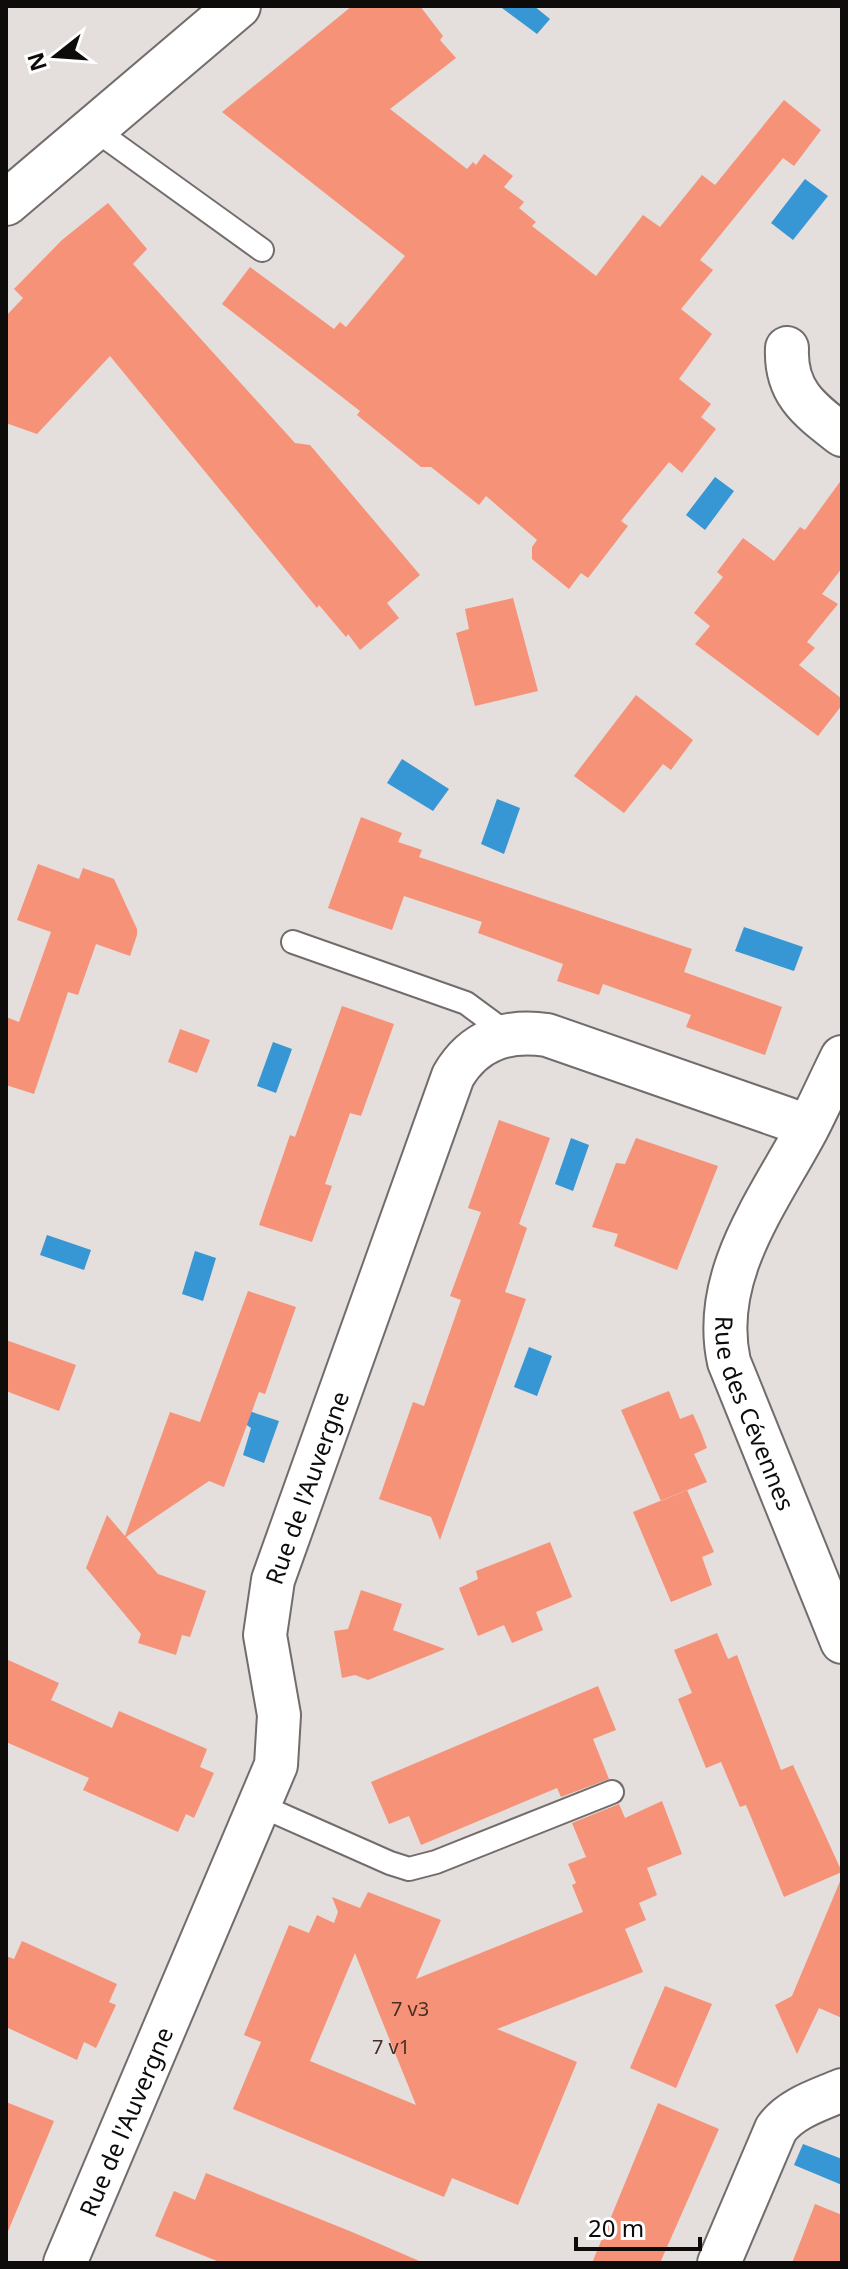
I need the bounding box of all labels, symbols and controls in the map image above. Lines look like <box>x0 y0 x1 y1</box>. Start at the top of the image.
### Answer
north arrow <box>16 16 96 96</box>
text: N <box>19 49 53 75</box>
street label: Rue des Cévennes <box>709 1316 804 1515</box>
street label: Rue de l'Auvergne <box>256 1386 356 1589</box>
house number: 7 v3 <box>391 1995 429 2022</box>
street label: Rue de l'Auvergne <box>70 2021 180 2221</box>
house number: 7 v1 <box>372 2033 410 2060</box>
scale bar <box>576 2201 700 2251</box>
text: 20 m <box>588 2211 644 2244</box>

